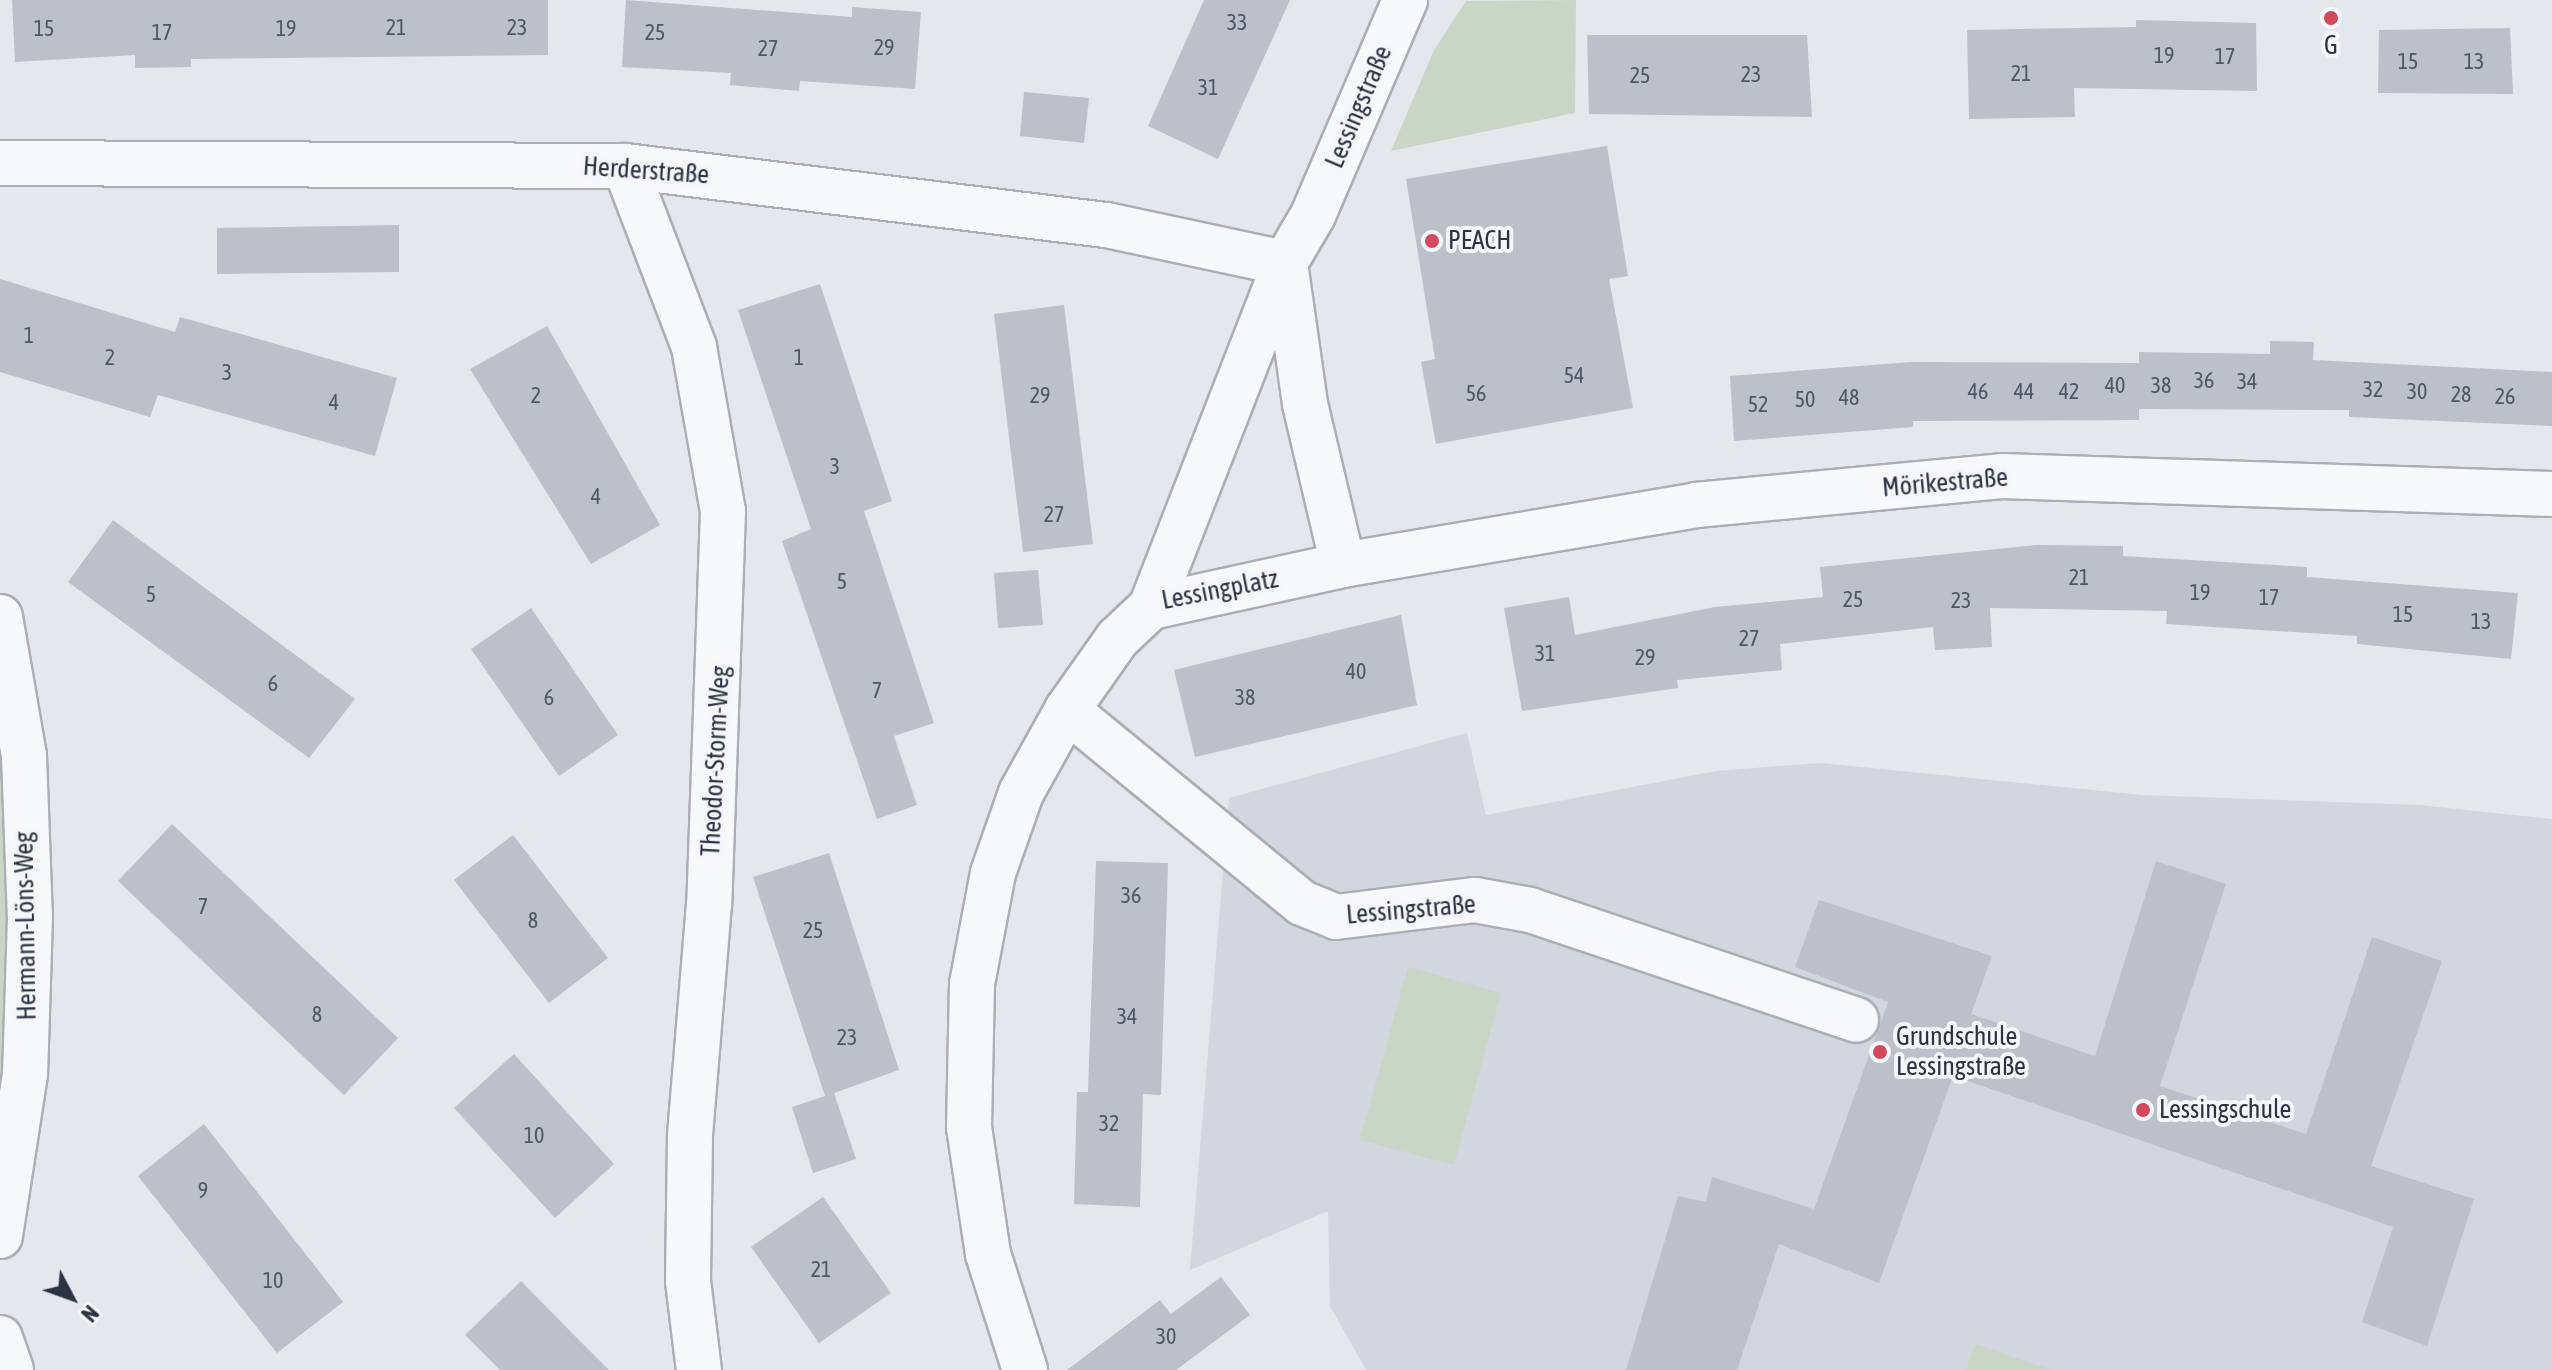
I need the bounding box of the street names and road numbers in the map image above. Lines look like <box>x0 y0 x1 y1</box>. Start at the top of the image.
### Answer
street label: Lessingstraße <box>1319 41 1399 173</box>
street label: Herderstraße <box>582 151 710 191</box>
street label: Mörikestraße <box>1881 462 2009 504</box>
street label: Lessingplatz <box>1159 563 1281 617</box>
street label: Theodor-Storm-Weg <box>695 665 737 857</box>
street label: Hermann-Löns-Weg <box>9 831 43 1021</box>
street label: Lessingstraße <box>1345 889 1477 931</box>

